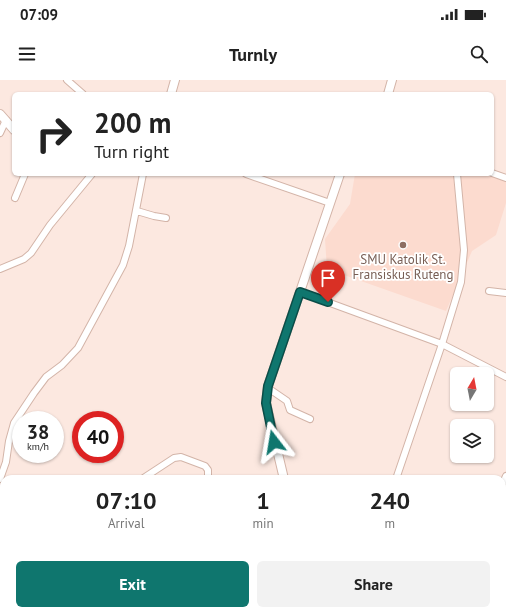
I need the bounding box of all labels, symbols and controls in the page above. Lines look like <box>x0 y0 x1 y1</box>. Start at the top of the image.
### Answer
text: 07:09 <box>20 5 58 24</box>
icon: menu <box>16 43 38 65</box>
text: Turnly <box>229 43 277 66</box>
icon: search <box>468 43 490 65</box>
text: 200 m <box>94 104 171 141</box>
icon: right <box>28 108 80 160</box>
text: Turn right <box>94 140 169 163</box>
marker: SMU Katolik St. Fransiskus Ruteng <box>398 240 408 250</box>
place label: SMU Katolik St. Fransiskus Ruteng <box>353 251 453 283</box>
pin <box>311 261 345 302</box>
icon: arrive <box>317 267 339 289</box>
north arrow <box>450 367 494 411</box>
map controls <box>450 367 494 463</box>
speed limit sign: 40 <box>72 411 124 463</box>
text: 38 <box>27 419 49 445</box>
button: layers <box>450 419 494 463</box>
position arrow <box>253 421 295 463</box>
text: km/h <box>27 440 49 453</box>
text: 07:10 <box>96 485 157 516</box>
text: 1 <box>256 485 270 516</box>
text: 240 <box>369 485 410 516</box>
text: Arrival <box>108 515 144 532</box>
text: min <box>252 515 274 532</box>
text: m <box>385 515 395 532</box>
button: Exit <box>16 561 249 607</box>
button: Share <box>257 561 490 607</box>

